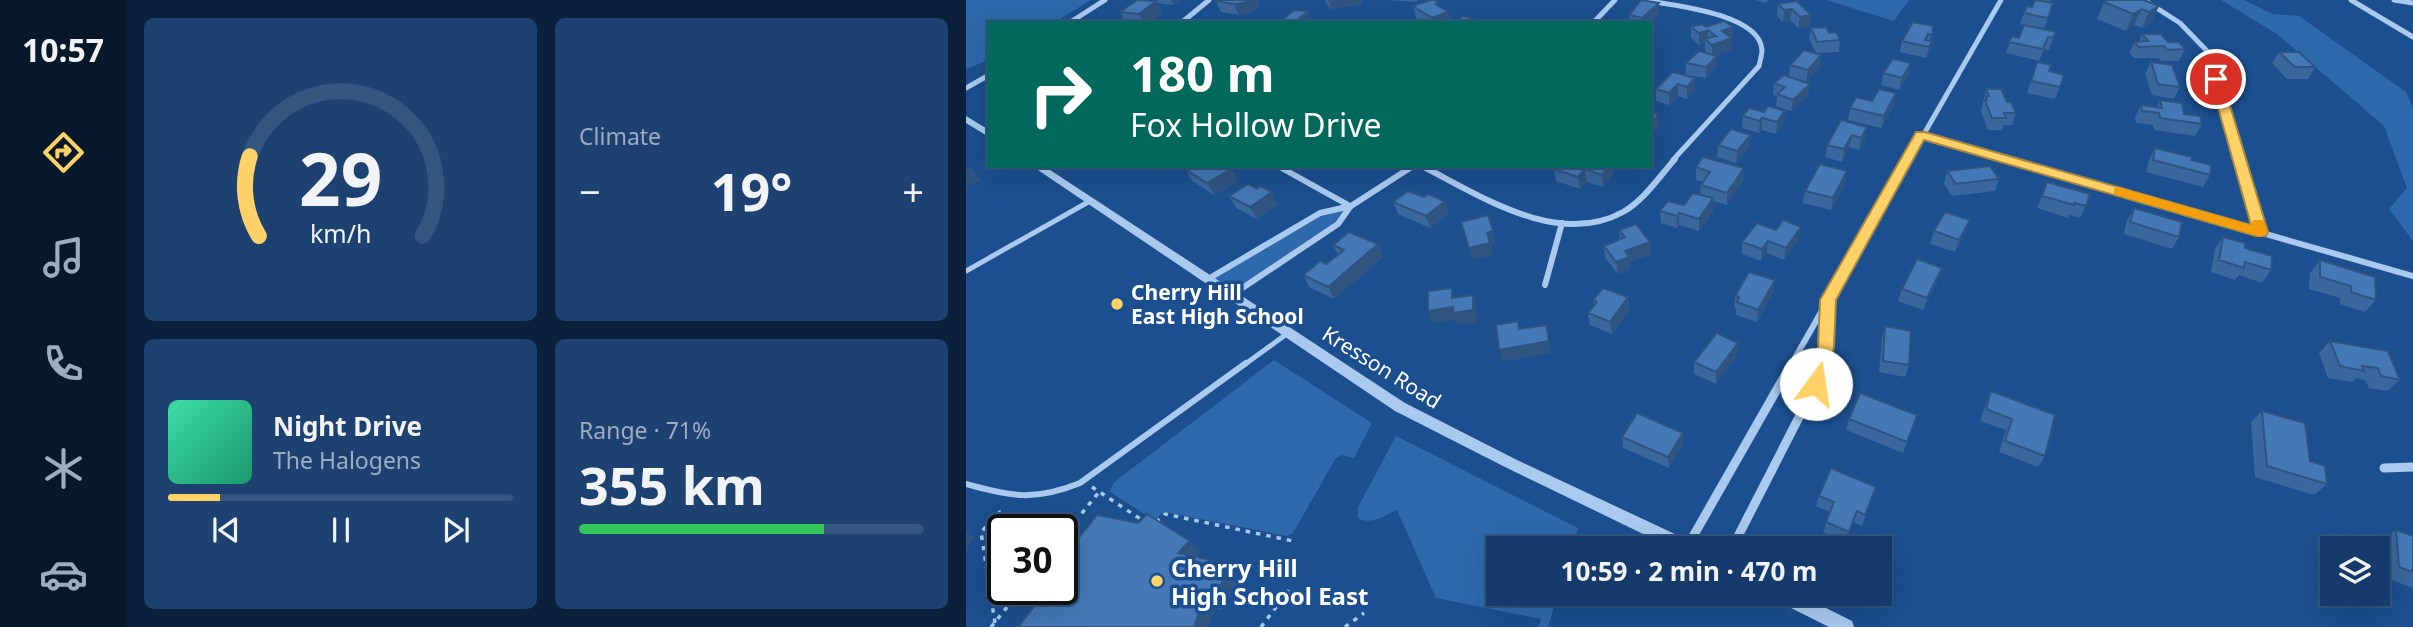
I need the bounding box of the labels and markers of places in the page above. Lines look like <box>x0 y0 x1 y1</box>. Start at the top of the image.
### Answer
pin <box>2186 49 2246 109</box>
place label: Cherry Hill East High School <box>1131 278 1304 330</box>
marker: Cherry Hill East High School <box>1109 296 1125 312</box>
place label: Cherry Hill High School East <box>1171 551 1368 612</box>
marker: Cherry Hill High School East <box>1149 573 1165 589</box>

